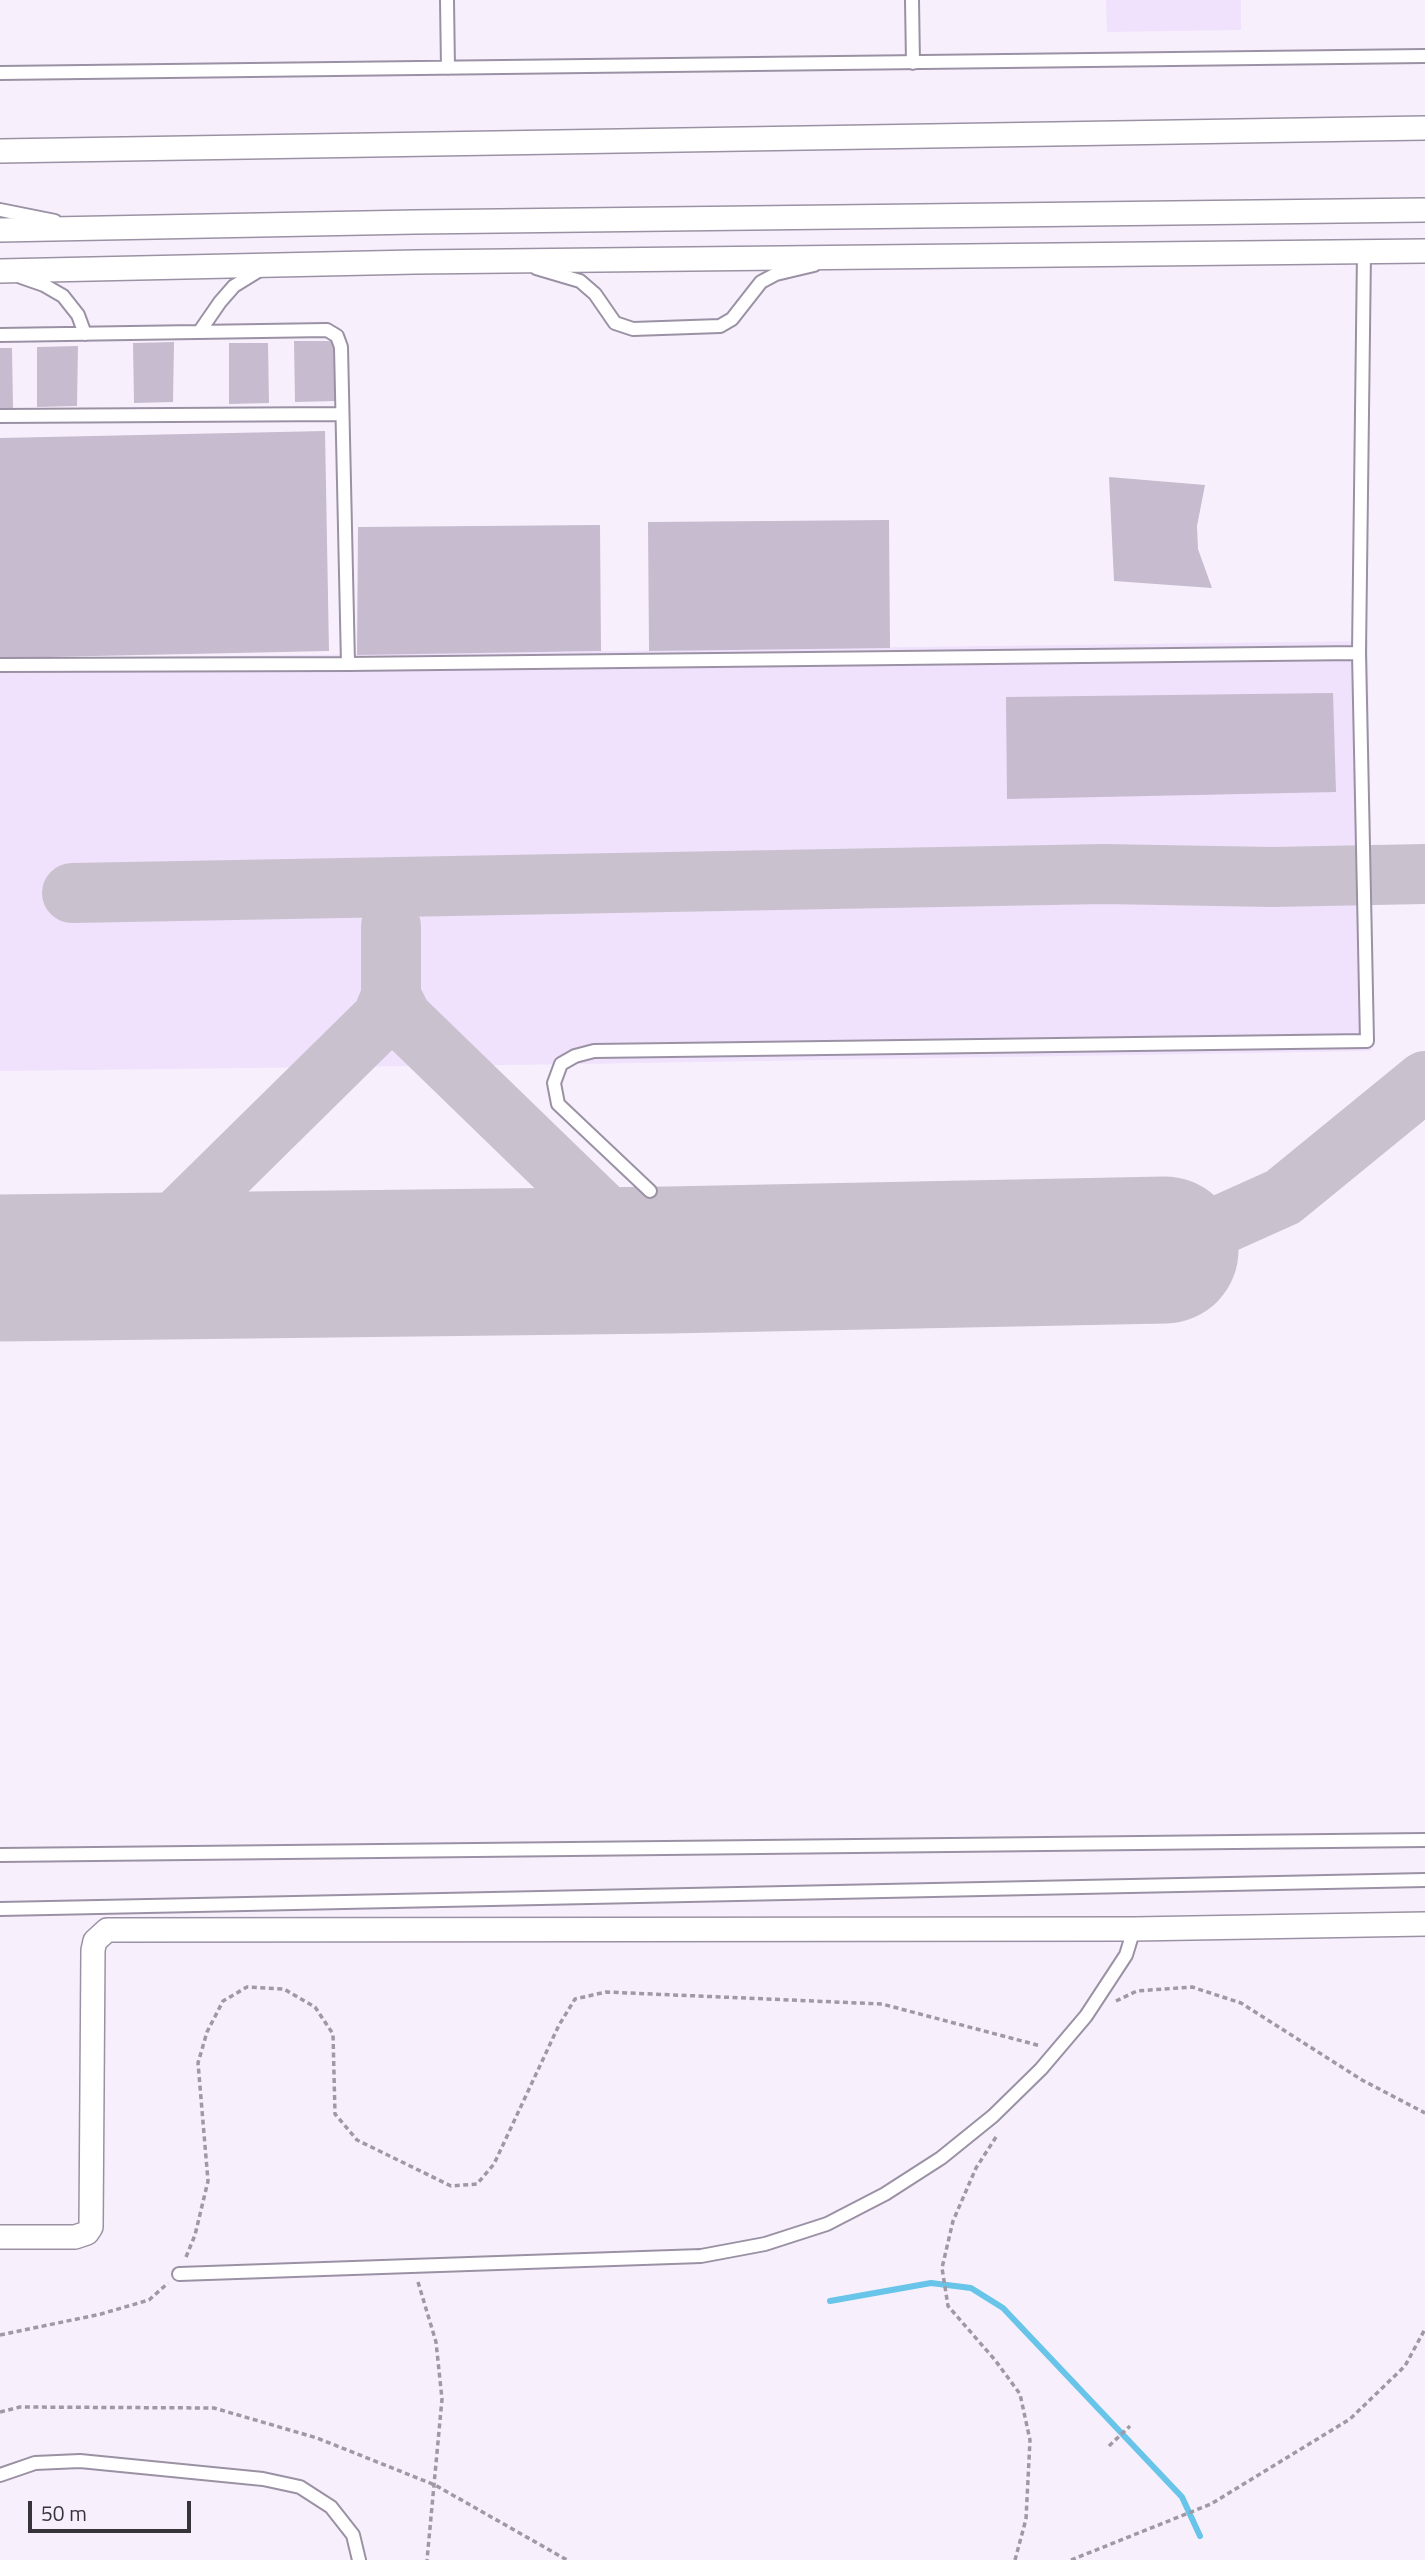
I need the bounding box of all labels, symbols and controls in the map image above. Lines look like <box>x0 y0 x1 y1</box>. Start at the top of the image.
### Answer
scale bar <box>32 2486 194 2530</box>
text: 50 m <box>41 2497 87 2529</box>

